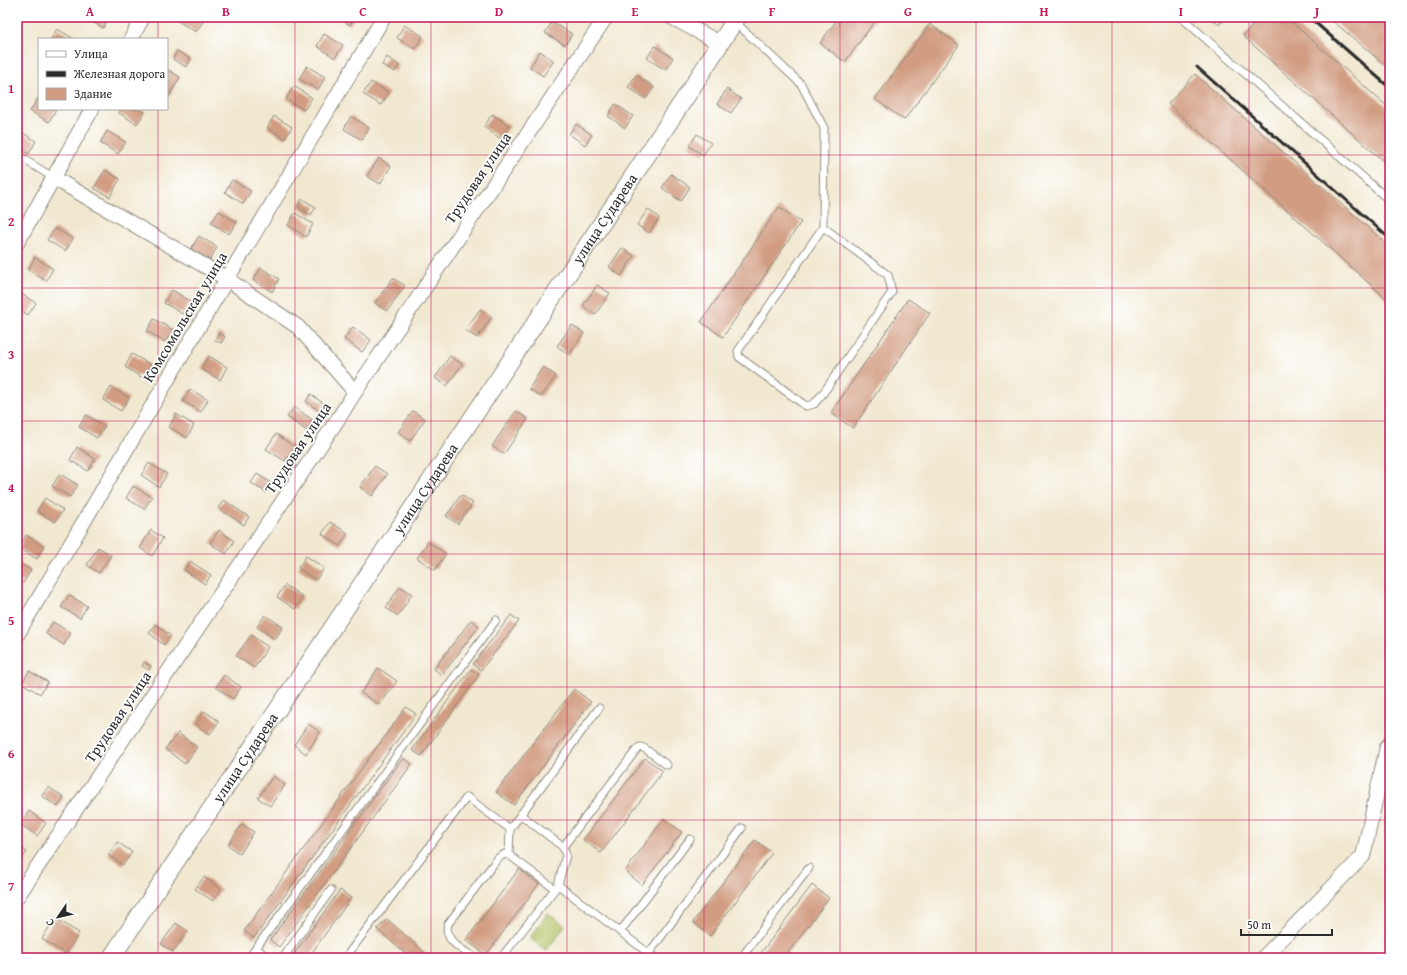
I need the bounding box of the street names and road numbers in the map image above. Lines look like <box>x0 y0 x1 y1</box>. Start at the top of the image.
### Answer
street label: Трудовая улица <box>439 127 516 227</box>
street label: улица Сударева <box>566 168 643 269</box>
street label: Комсомольская улица <box>137 247 232 386</box>
street label: Трудовая улица <box>259 397 336 497</box>
street label: улица Сударева <box>387 438 463 539</box>
street label: Трудовая улица <box>79 666 156 766</box>
street label: улица Сударева <box>206 708 283 808</box>

